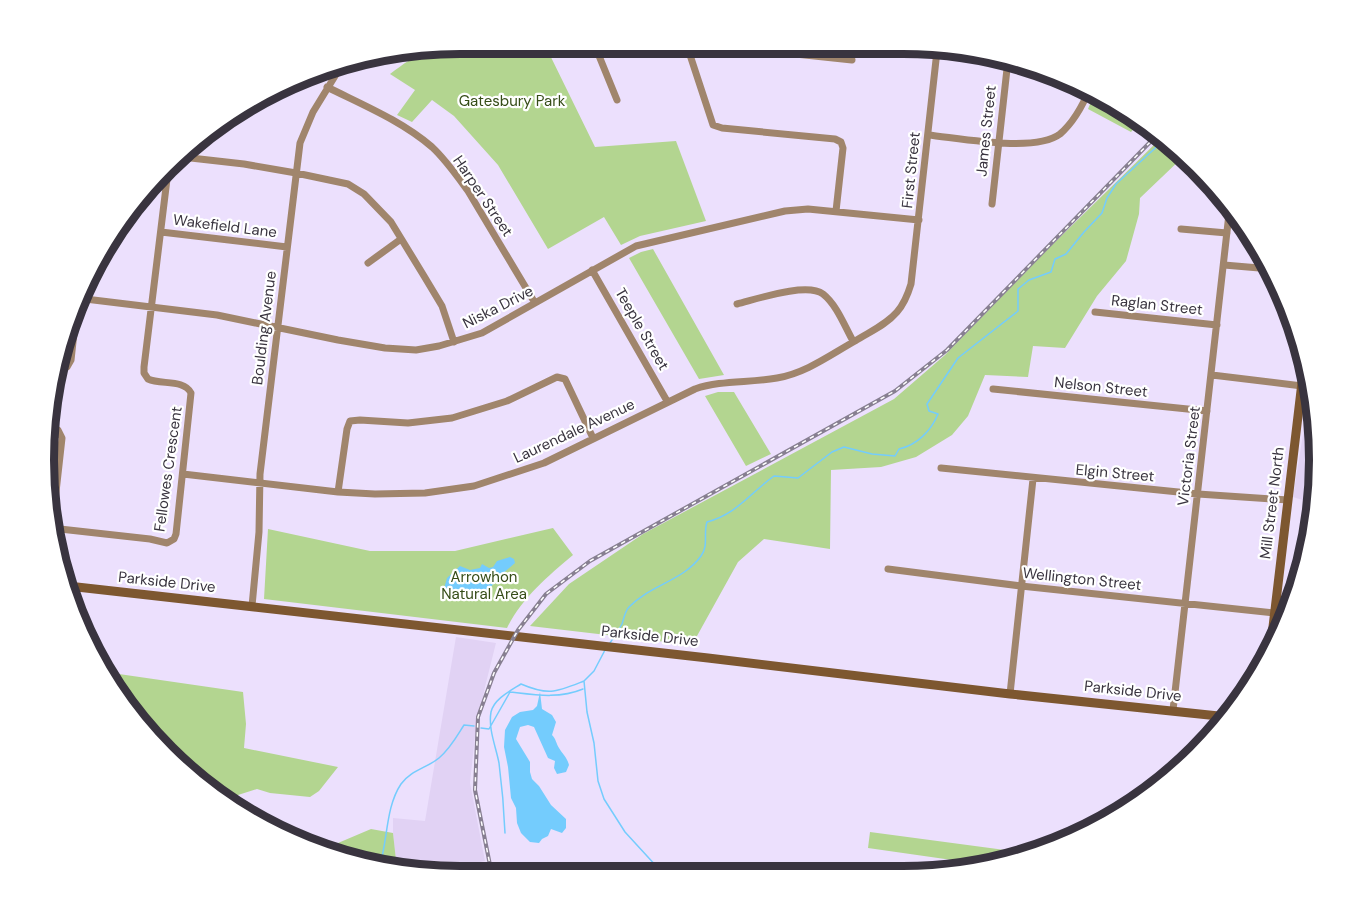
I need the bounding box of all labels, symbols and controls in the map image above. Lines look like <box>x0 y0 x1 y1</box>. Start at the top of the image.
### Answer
street label: James Street <box>971 84 1001 178</box>
park label: Gatesbury Park <box>459 91 566 111</box>
street label: First Street <box>897 131 925 209</box>
street label: Harper Street <box>448 151 518 241</box>
street label: Wakefield Lane <box>172 210 278 242</box>
street label: Boulding Avenue <box>247 270 281 386</box>
street label: Niska Drive <box>459 281 537 333</box>
street label: Teeple Street <box>610 284 674 374</box>
street label: Raglan Street <box>1110 290 1204 320</box>
street label: Nelson Street <box>1053 372 1149 402</box>
street label: Laurendale Avenue <box>510 394 638 468</box>
street label: Fellowes Crescent <box>149 405 187 533</box>
street label: Victoria Street <box>1173 405 1205 507</box>
street label: Mill Street North <box>1255 446 1289 560</box>
street label: Elgin Street <box>1075 460 1155 486</box>
street label: Wellington Street <box>1022 563 1142 595</box>
street label: Parkside Drive <box>117 567 217 597</box>
park label: Arrowhon Natural Area <box>441 567 527 604</box>
street label: Parkside Drive <box>600 621 700 651</box>
street label: Parkside Drive <box>1083 676 1183 706</box>

